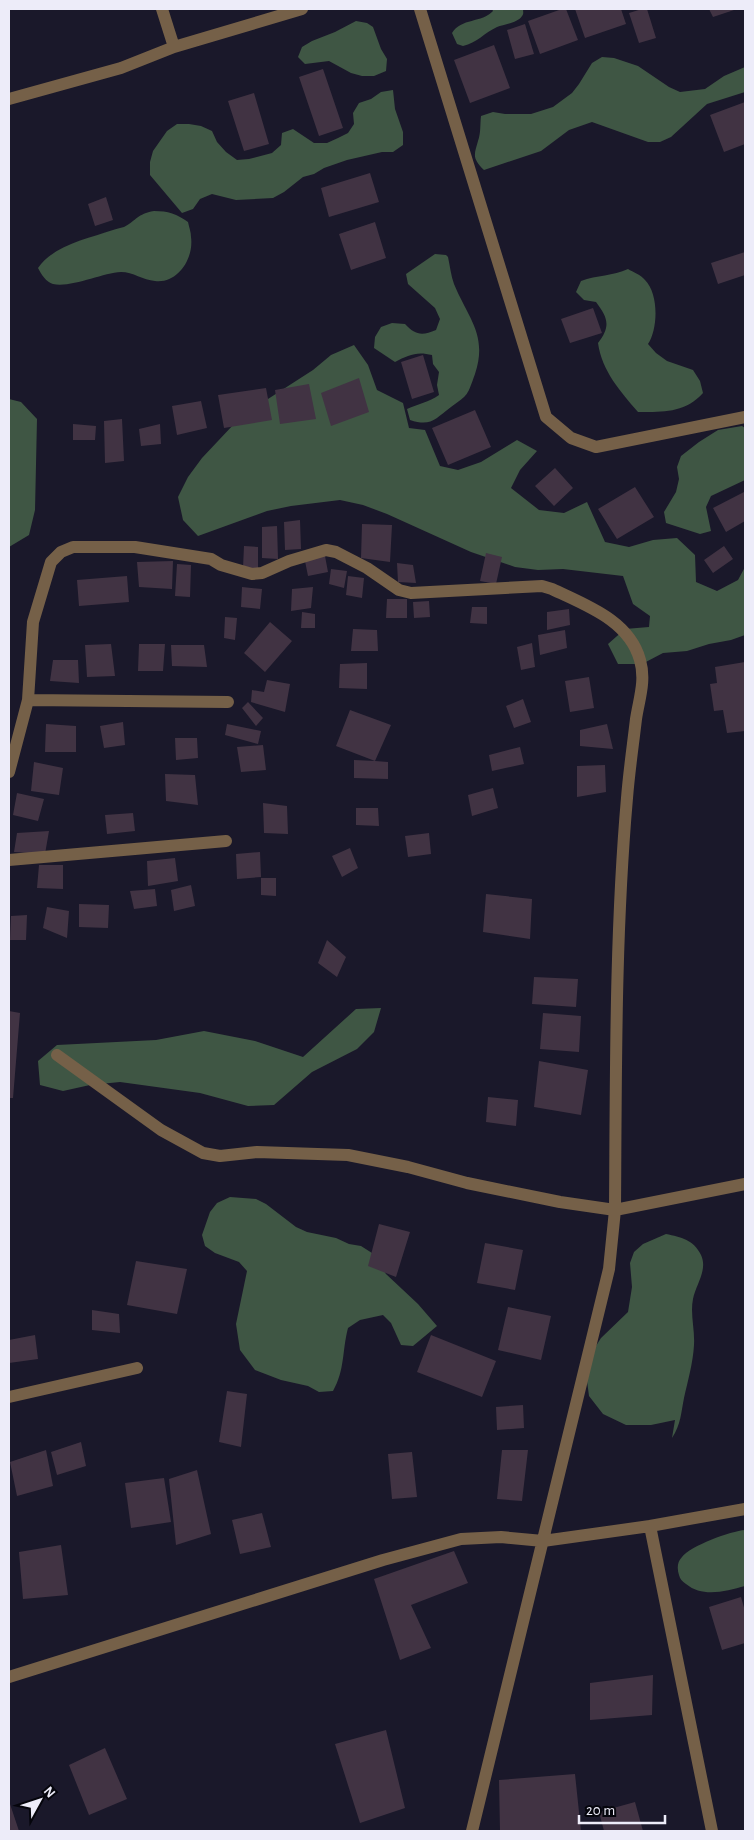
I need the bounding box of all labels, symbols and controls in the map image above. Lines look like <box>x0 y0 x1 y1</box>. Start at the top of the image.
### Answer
north arrow <box>15 1775 65 1825</box>
text: N <box>41 1784 58 1801</box>
scale bar <box>579 1792 665 1824</box>
text: 20 m <box>586 1803 615 1818</box>

